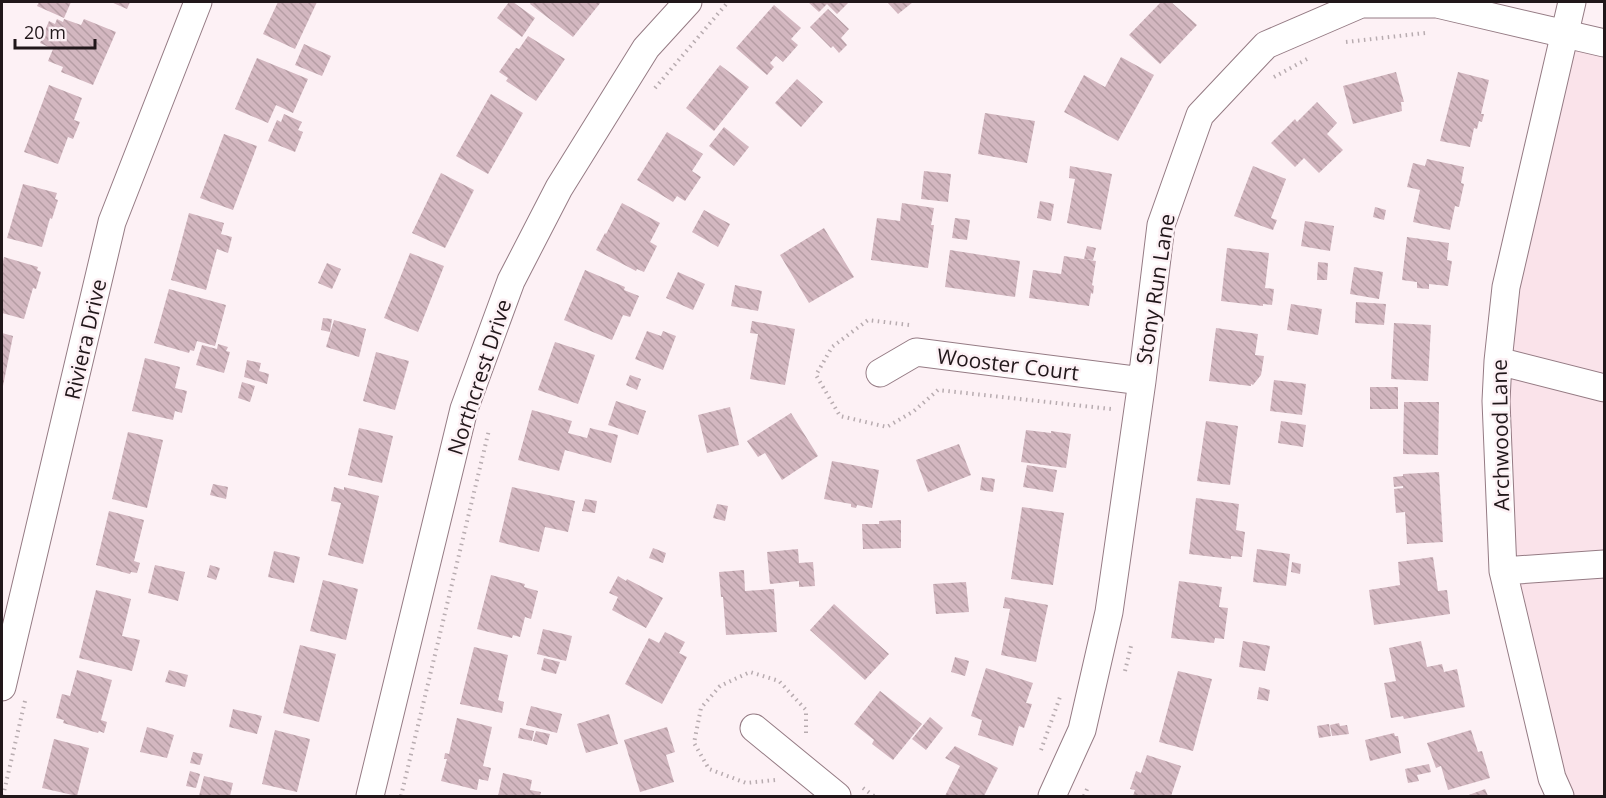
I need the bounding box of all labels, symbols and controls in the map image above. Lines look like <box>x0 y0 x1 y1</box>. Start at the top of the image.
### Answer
scale bar <box>15 12 94 50</box>
text: 20 m <box>24 20 66 44</box>
street label: Stony Run Lane <box>1129 212 1181 366</box>
street label: Riviera Drive <box>58 276 112 402</box>
street label: Northcrest Drive <box>441 296 517 458</box>
street label: Wooster Court <box>935 341 1081 387</box>
street label: Archwood Lane <box>1485 359 1515 511</box>

